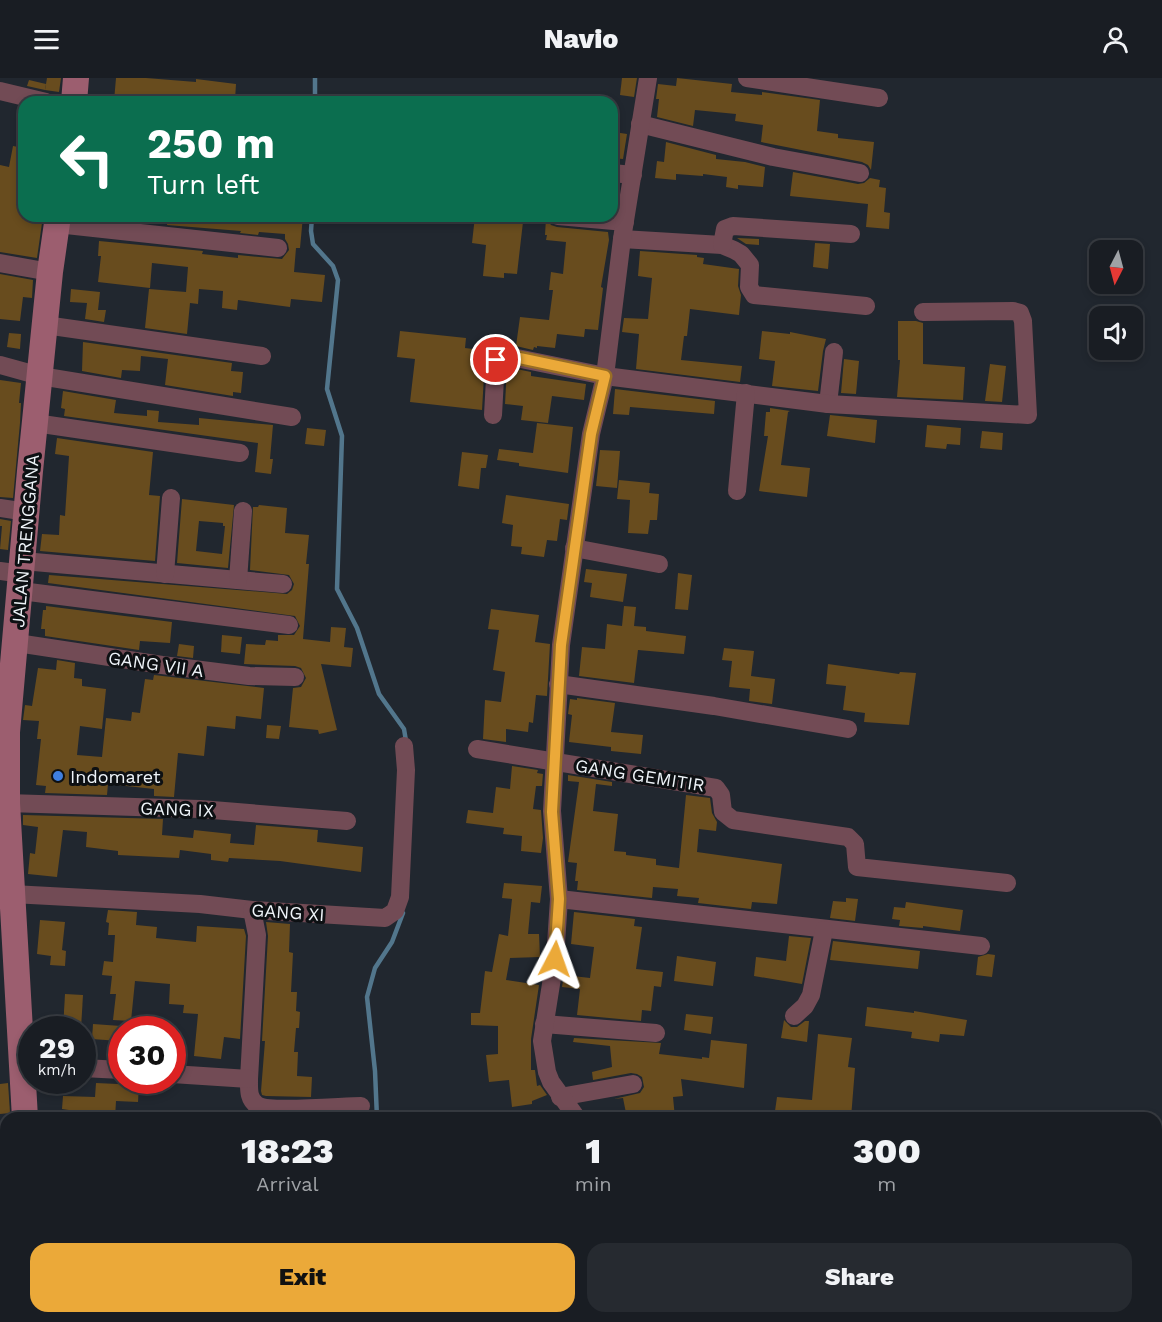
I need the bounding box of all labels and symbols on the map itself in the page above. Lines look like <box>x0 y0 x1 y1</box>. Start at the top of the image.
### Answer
north arrow <box>1089 240 1143 294</box>
pin <box>470 334 521 385</box>
street label: JALAN TRENGGANA <box>7 453 43 628</box>
street label: GANG VII A <box>107 647 205 681</box>
street label: GANG GEMITIR <box>574 754 706 796</box>
place label: Indomaret <box>70 766 161 787</box>
marker: Indomaret <box>51 769 65 783</box>
street label: GANG IX <box>140 797 214 821</box>
street label: GANG XI <box>251 899 325 925</box>
position arrow <box>523 927 587 991</box>
speed limit sign: 30 <box>108 1016 186 1094</box>

